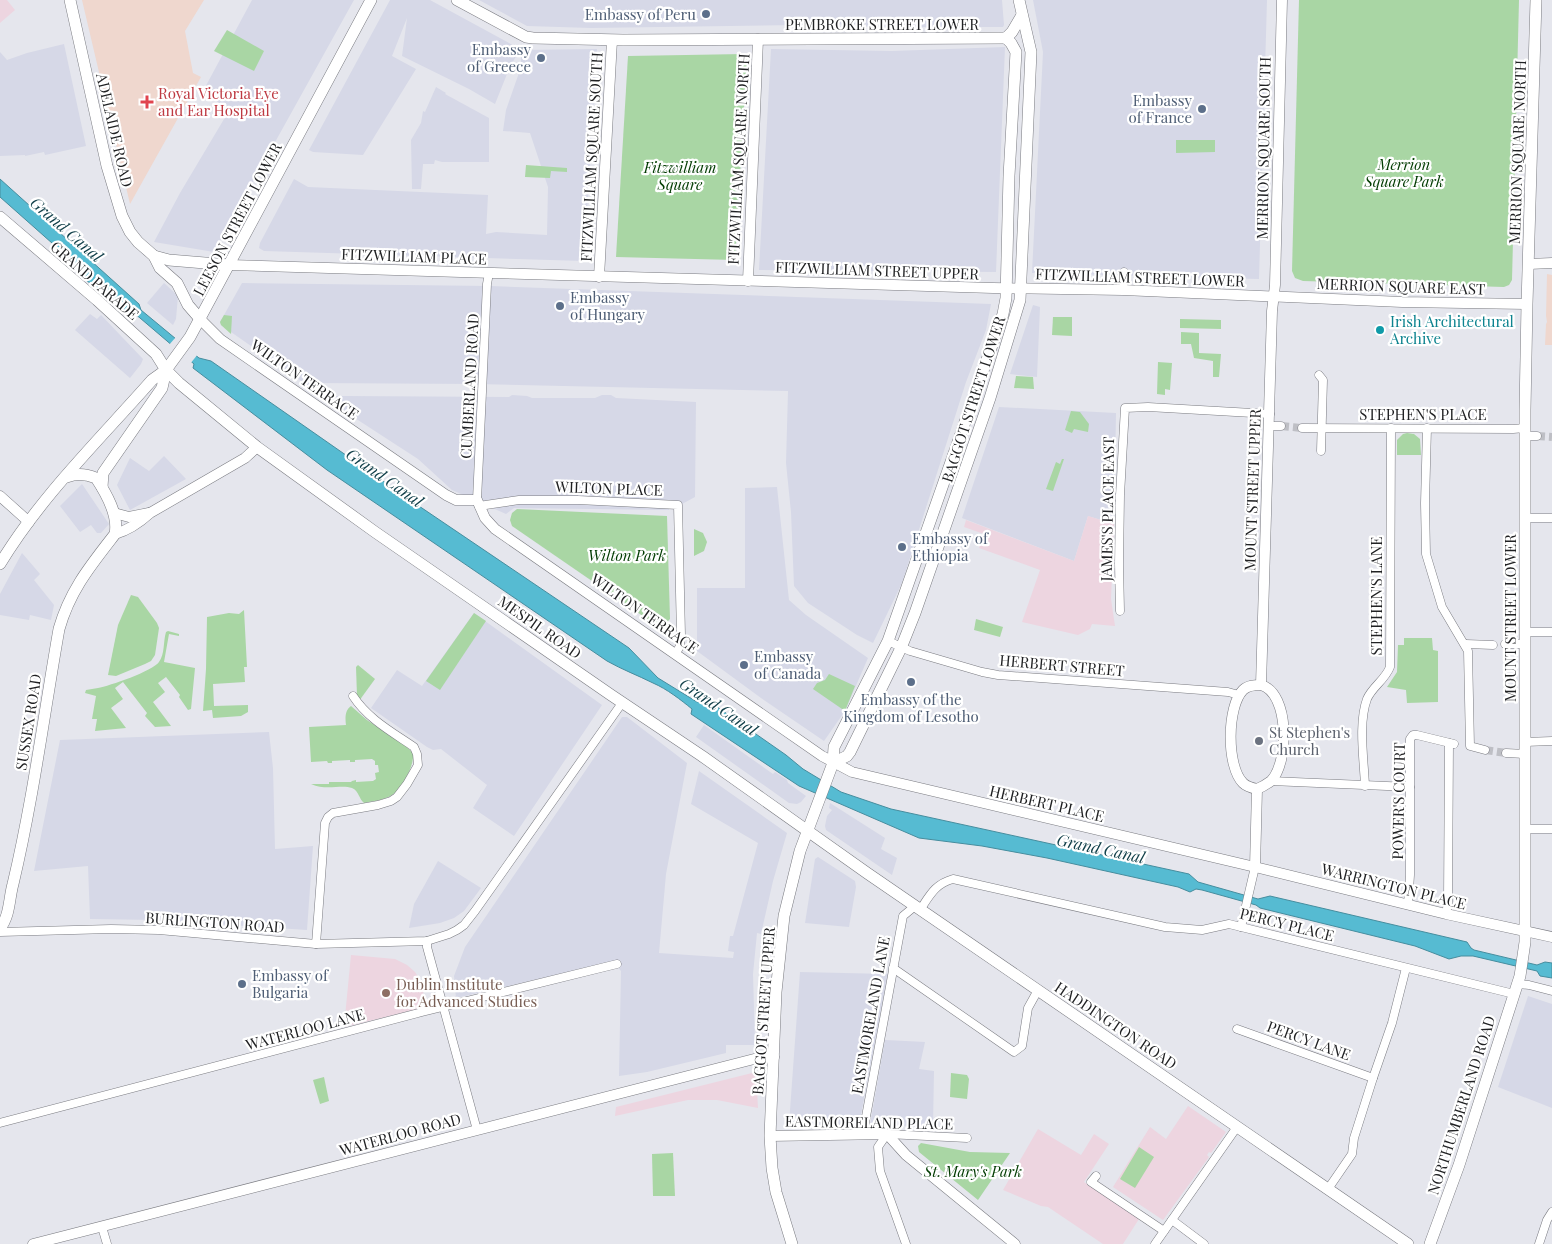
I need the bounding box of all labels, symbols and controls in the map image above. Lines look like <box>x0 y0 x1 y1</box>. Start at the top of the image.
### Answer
place label: Embassy of Peru <box>585 4 696 24</box>
marker: Embassy of Peru <box>700 8 712 20</box>
street label: PEMBROKE STREET LOWER <box>785 14 979 34</box>
place label: Embassy of Greece <box>467 39 531 76</box>
marker: Embassy of Greece <box>535 52 547 64</box>
street label: FITZWILLIAM SQUARE SOUTH <box>576 52 606 262</box>
street label: FITZWILLIAM SQUARE NORTH <box>722 53 754 265</box>
street label: MERRION SQUARE SOUTH <box>1251 57 1275 239</box>
street label: MERRION SQUARE NORTH <box>1504 60 1530 244</box>
street label: ADELAIDE ROAD <box>92 70 138 189</box>
place label: Royal Victoria Eye and Ear Hospital <box>158 83 279 120</box>
place label: Embassy of France <box>1129 90 1192 127</box>
marker: Royal Victoria Eye and Ear Hospital <box>140 95 154 109</box>
marker: Embassy of France <box>1196 103 1208 115</box>
street label: LEESON STREET LOWER <box>188 139 286 299</box>
park label: Merrion Square Park <box>1363 154 1444 191</box>
park label: Fitzwilliam Square <box>643 157 716 194</box>
water label: Grand Canal <box>26 192 108 267</box>
street label: GRAND PARADE <box>47 236 143 324</box>
street label: FITZWILLIAM PLACE <box>341 243 487 269</box>
street label: FITZWILLIAM STREET UPPER <box>775 256 980 284</box>
street label: FITZWILLIAM STREET LOWER <box>1035 263 1245 291</box>
street label: MERRION SQUARE EAST <box>1316 273 1486 299</box>
place label: Embassy of Hungary <box>570 287 646 324</box>
marker: Embassy of Hungary <box>554 300 566 312</box>
place label: Irish Architectural Archive <box>1389 311 1514 348</box>
street label: CUMBERLAND ROAD <box>455 313 483 459</box>
street label: BAGGOT STREET LOWER <box>937 313 1009 485</box>
marker: Irish Architectural Archive <box>1374 324 1386 336</box>
street label: WILTON TERRACE <box>246 334 363 424</box>
street label: STEPHEN'S PLACE <box>1359 404 1487 424</box>
street label: MOUNT STREET UPPER <box>1239 408 1265 571</box>
street label: JAMES'S PLACE EAST <box>1096 436 1118 583</box>
water label: Grand Canal <box>342 443 428 512</box>
street label: WILTON PLACE <box>554 476 663 500</box>
place label: Embassy of Ethiopia <box>912 528 989 565</box>
street label: MOUNT STREET LOWER <box>1500 534 1520 702</box>
street label: STEPHEN'S LANE <box>1366 537 1386 655</box>
marker: Embassy of Ethiopia <box>896 541 908 553</box>
park label: Wilton Park <box>588 545 666 565</box>
street label: WILTON TERRACE <box>586 568 703 658</box>
street label: MESPIL ROAD <box>494 591 586 663</box>
place label: Embassy of Canada <box>754 646 822 683</box>
street label: HERBERT STREET <box>999 650 1125 680</box>
marker: Embassy of Canada <box>738 659 750 671</box>
street label: SUSSEX ROAD <box>11 672 46 772</box>
water label: Grand Canal <box>676 672 762 740</box>
marker: Embassy of the Kingdom of Lesotho <box>905 676 917 688</box>
place label: Embassy of the Kingdom of Lesotho <box>843 689 979 726</box>
place label: St Stephen's Church <box>1269 722 1350 759</box>
marker: St Stephen's Church <box>1253 735 1265 747</box>
street label: POWER'S COURT <box>1387 742 1409 860</box>
street label: HERBERT PLACE <box>988 780 1106 826</box>
water label: Grand Canal <box>1055 828 1147 868</box>
street label: WARRINGTON PLACE <box>1319 858 1468 914</box>
street label: PERCY PLACE <box>1238 903 1336 945</box>
street label: BURLINGTON ROAD <box>145 907 285 937</box>
street label: BAGGOT STREET UPPER <box>747 926 779 1096</box>
street label: EASTMORELAND LANE <box>846 935 894 1095</box>
place label: Embassy of Bulgaria <box>252 965 329 1002</box>
place label: Dublin Institute for Advanced Studies <box>396 974 537 1011</box>
street label: HADDINGTON ROAD <box>1051 977 1181 1073</box>
marker: Embassy of Bulgaria <box>236 978 248 990</box>
marker: Dublin Institute for Advanced Studies <box>380 987 392 999</box>
street label: WATERLOO LANE <box>242 1004 367 1055</box>
street label: NORTHUMBERLAND ROAD <box>1423 1013 1499 1197</box>
street label: PERCY LANE <box>1264 1016 1354 1064</box>
street label: WATERLOO ROAD <box>336 1108 463 1160</box>
street label: EASTMORELAND PLACE <box>785 1111 953 1133</box>
park label: St. Mary's Park <box>923 1161 1022 1181</box>

